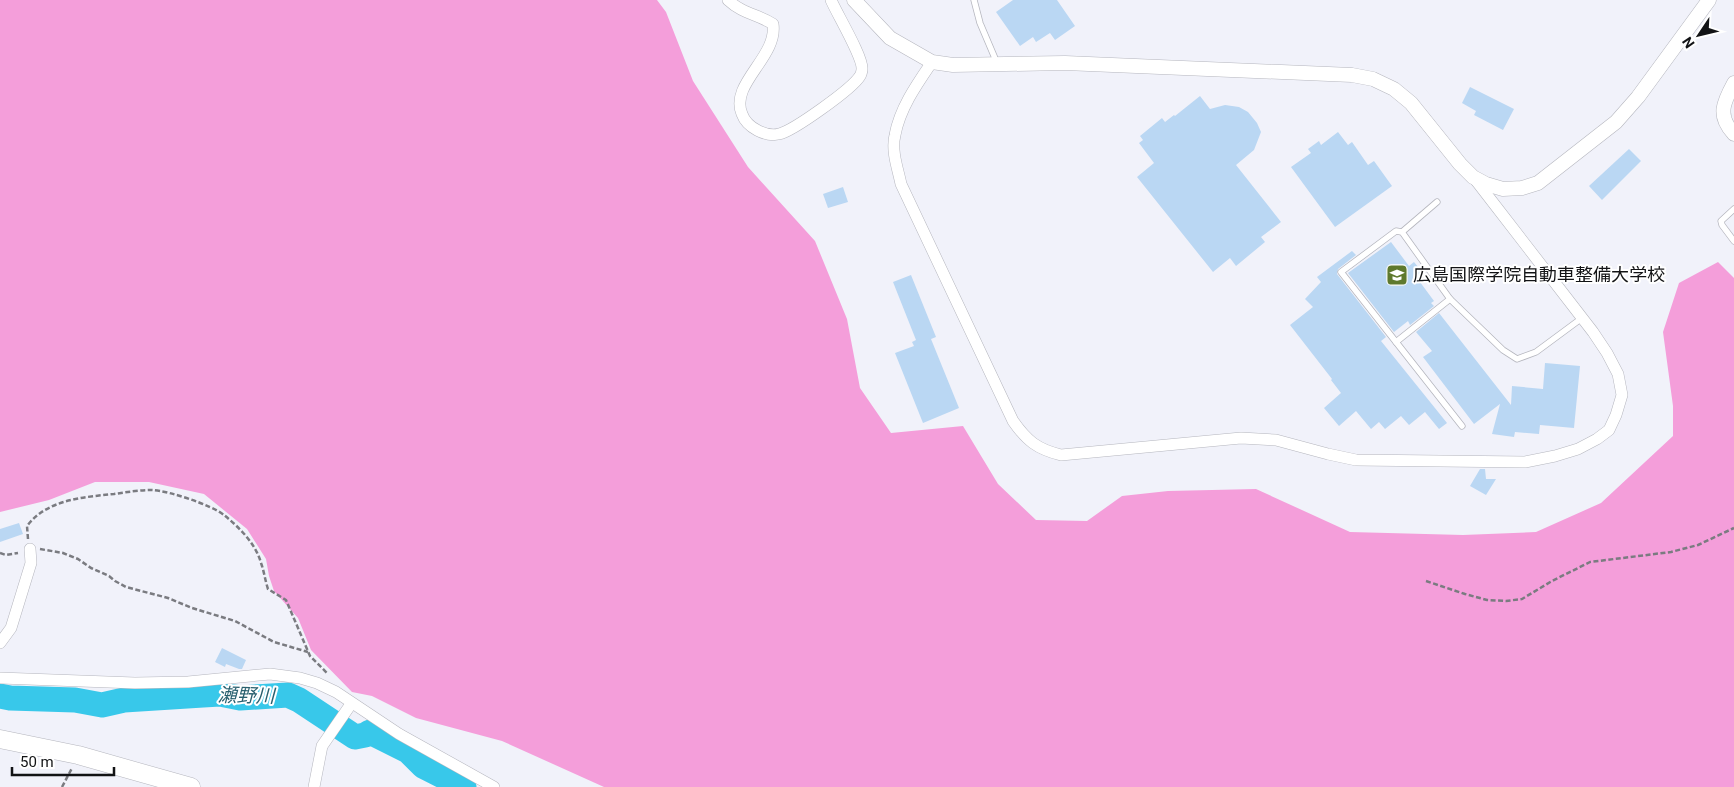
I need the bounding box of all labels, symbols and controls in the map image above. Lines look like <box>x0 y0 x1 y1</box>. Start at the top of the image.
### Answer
north arrow <box>1674 10 1724 60</box>
text: N <box>1679 34 1698 51</box>
school or university icon: 広島国際学院自動車整備大学校 <box>1385 263 1409 287</box>
place label: 広島国際学院自動車整備大学校 <box>1413 264 1665 285</box>
water label: 瀬野川 <box>217 684 277 708</box>
scale bar <box>12 744 115 776</box>
text: 50 m <box>20 753 54 771</box>

